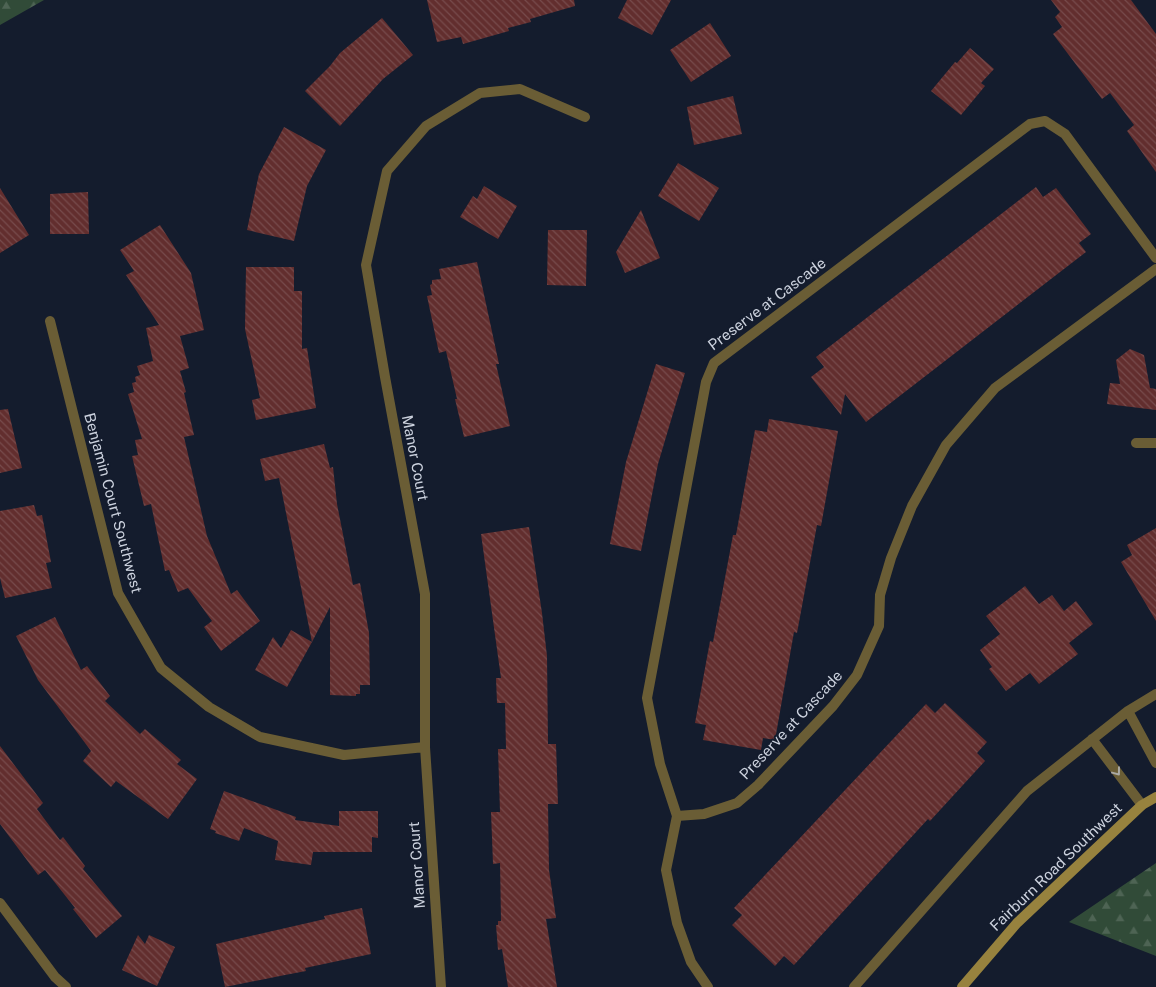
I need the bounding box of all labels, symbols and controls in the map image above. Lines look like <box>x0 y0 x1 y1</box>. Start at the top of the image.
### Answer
street label: Preserve at Cascade <box>705 254 829 353</box>
street label: Benjamin Court Southwest <box>81 411 146 595</box>
street label: Manor Court <box>399 413 432 502</box>
street label: Preserve at Cascade <box>736 667 845 783</box>
one-way arrow <box>1111 766 1120 776</box>
street label: Fairburn Road Southwest <box>986 799 1125 934</box>
street label: Manor Court <box>405 821 428 909</box>

